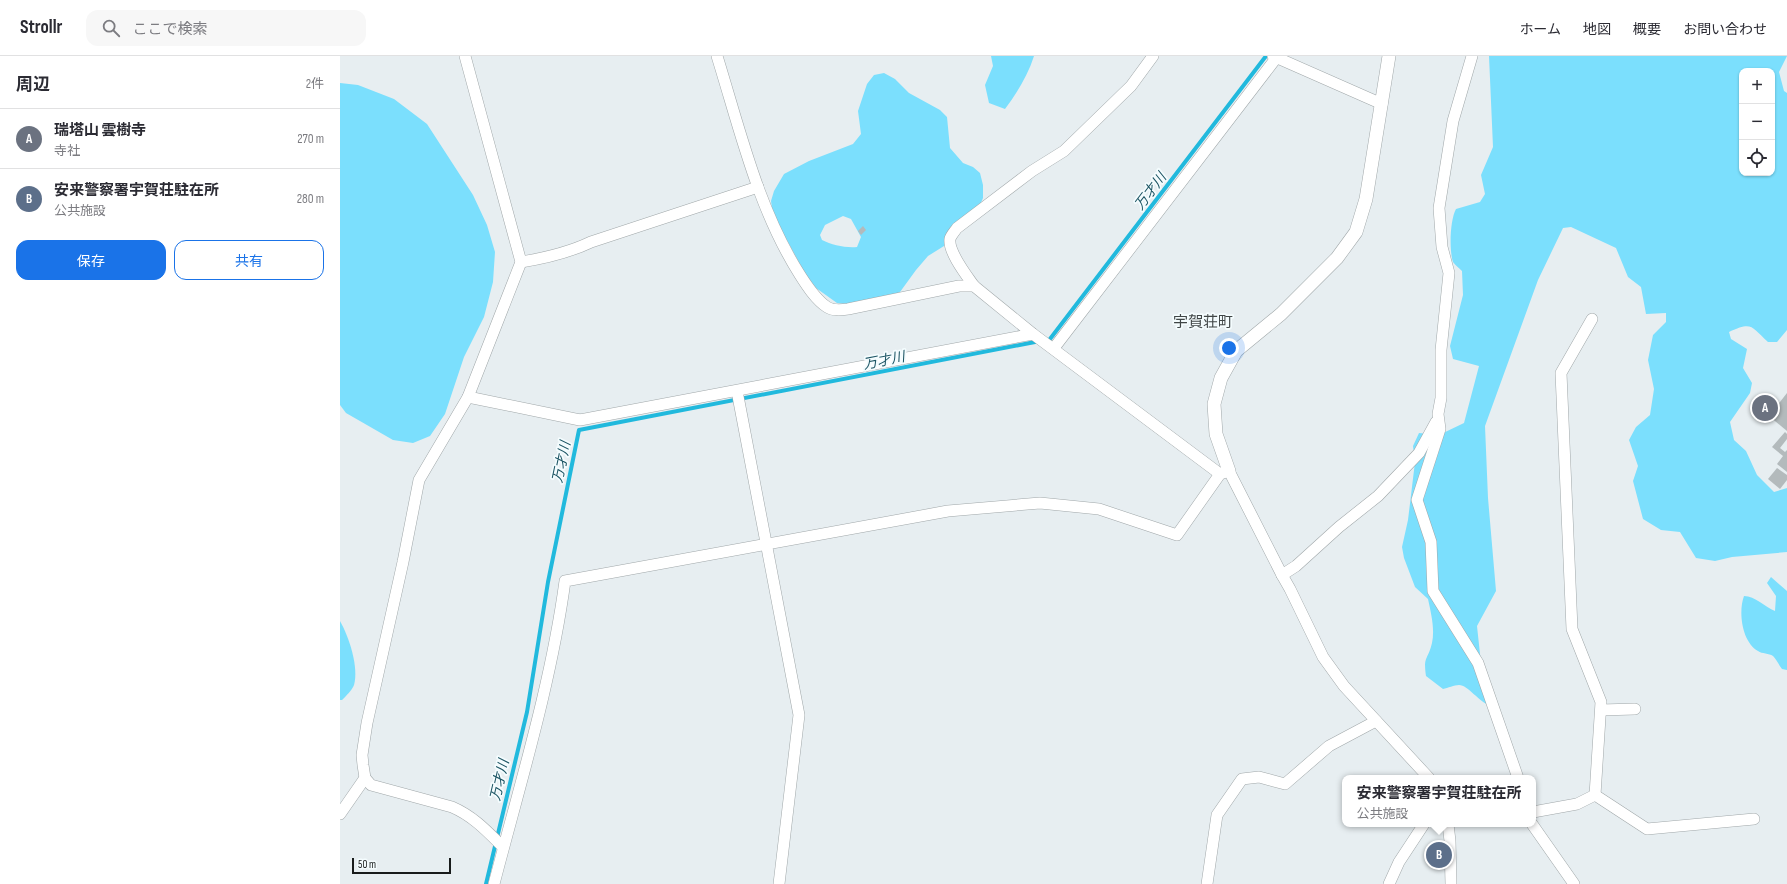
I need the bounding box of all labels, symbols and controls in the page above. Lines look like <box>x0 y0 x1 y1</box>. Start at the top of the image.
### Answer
search box <box>86 10 366 46</box>
text: Strollr <box>20 16 62 39</box>
icon: search <box>100 17 122 39</box>
text: ここで検索 <box>132 20 207 39</box>
text: ホーム <box>1519 21 1561 38</box>
text: 地図 <box>1583 21 1611 38</box>
text: 概要 <box>1633 21 1661 38</box>
text: お問い合わせ <box>1683 21 1767 38</box>
map controls <box>1739 68 1775 176</box>
button: + <box>1739 68 1775 104</box>
text: 周辺 <box>16 75 50 95</box>
text: 2件 <box>306 76 324 92</box>
button: − <box>1739 104 1775 140</box>
text: 瑞塔山 雲樹寺 <box>54 121 146 140</box>
text: A <box>26 131 32 147</box>
text: 270 m <box>297 131 324 147</box>
button: locate <box>1739 140 1775 176</box>
text: 寺社 <box>54 143 80 159</box>
water label: 万才川 <box>1131 168 1171 213</box>
text: 安来警察署宇賀荘駐在所 <box>54 181 219 200</box>
text: B <box>26 191 32 207</box>
text: 280 m <box>297 191 324 207</box>
text: 公共施設 <box>54 203 106 219</box>
button: 保存 <box>16 240 166 280</box>
button: 共有 <box>174 240 324 280</box>
district label: 宇賀荘町 <box>1173 313 1233 332</box>
your location <box>1219 338 1239 358</box>
water label: 万才川 <box>862 348 908 373</box>
pin: A <box>1752 393 1778 423</box>
water label: 万才川 <box>549 438 575 484</box>
water label: 万才川 <box>486 756 513 802</box>
popup <box>1342 775 1536 827</box>
text: 安来警察署宇賀荘駐在所 <box>1356 784 1522 803</box>
text: 公共施設 <box>1356 806 1409 822</box>
pin: B <box>1426 840 1452 870</box>
scale bar <box>352 856 451 875</box>
text: 50 m <box>358 858 376 871</box>

